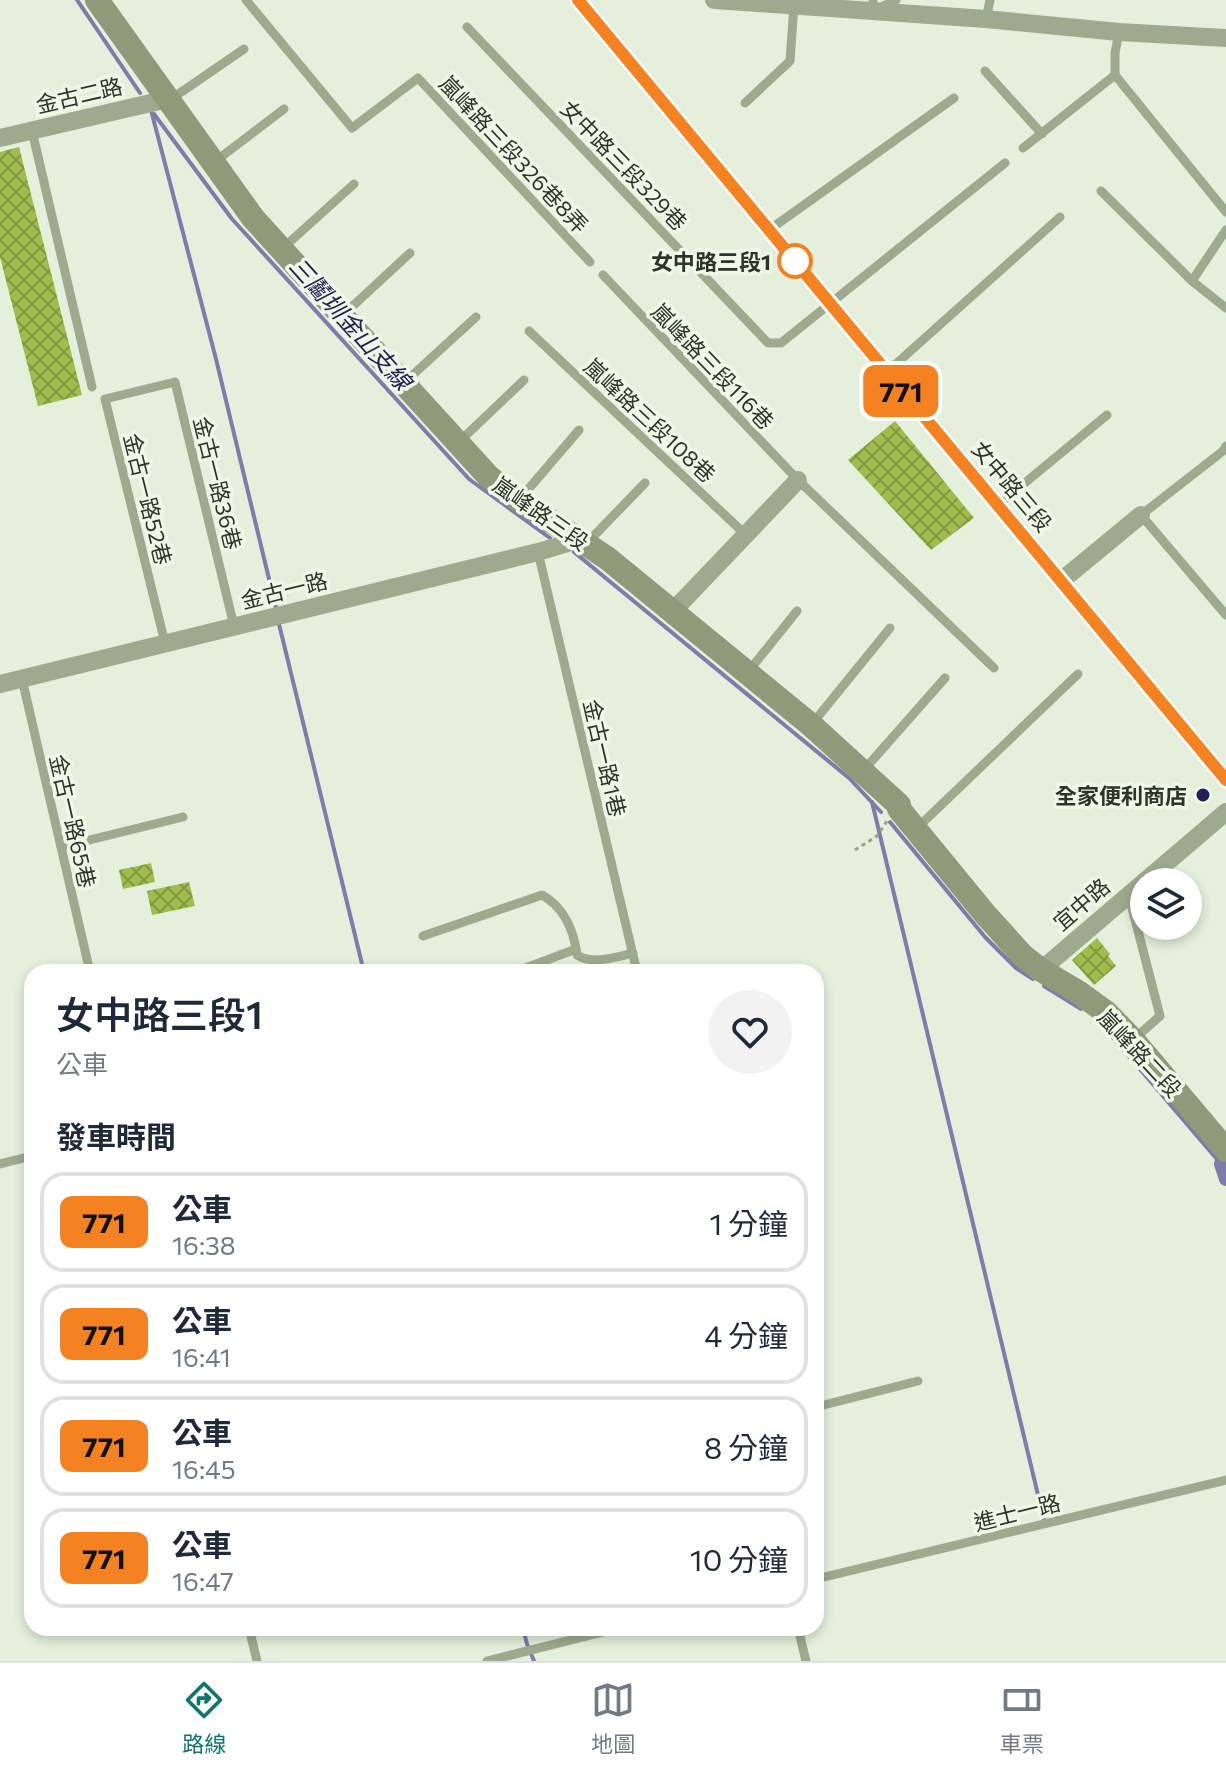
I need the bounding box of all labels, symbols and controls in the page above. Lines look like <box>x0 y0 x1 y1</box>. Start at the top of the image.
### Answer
street label: 嵐峰路三段326巷8弄 <box>434 70 594 238</box>
street label: 金古二路 <box>33 72 125 118</box>
street label: 女中路三段329巷 <box>555 94 693 236</box>
marker: 女中路三段1 <box>778 244 812 278</box>
place label: 女中路三段1 <box>651 248 771 275</box>
water label: 三鬮圳金山支線 <box>284 251 420 397</box>
street label: 嵐峰路三段116巷 <box>646 298 780 434</box>
street label: 嵐峰路三段108巷 <box>579 352 721 488</box>
line badge: 771 <box>855 365 947 417</box>
text: 771 <box>879 374 923 408</box>
street label: 金古一路36巷 <box>188 414 248 552</box>
street label: 金古一路52巷 <box>119 430 177 568</box>
street label: 女中路三段 <box>966 435 1058 537</box>
street label: 嵐峰路三段 <box>488 470 594 556</box>
street label: 金古一路 <box>238 566 330 614</box>
street label: 金古一路1巷 <box>578 697 632 819</box>
street label: 金古一路65巷 <box>45 752 101 890</box>
place label: 全家便利商店 <box>1055 782 1187 809</box>
marker: 全家便利商店 <box>1194 786 1212 804</box>
map controls <box>1130 868 1202 940</box>
button: layers <box>1130 868 1202 940</box>
street label: 宜中路 <box>1047 872 1115 936</box>
text: 女中路三段1 <box>56 990 263 1037</box>
button: heart <box>708 990 792 1074</box>
street label: 嵐峰路二段 <box>1093 1004 1187 1102</box>
text: 公車 <box>56 1048 108 1079</box>
text: 發車時間 <box>56 1117 176 1154</box>
text: 公車 <box>172 1189 232 1226</box>
text: 1 分鐘 <box>709 1204 788 1241</box>
text: 771 <box>82 1205 126 1239</box>
text: 16:38 <box>172 1229 236 1260</box>
text: 公車 <box>172 1301 232 1338</box>
text: 4 分鐘 <box>704 1316 788 1353</box>
text: 771 <box>82 1317 126 1351</box>
text: 16:41 <box>172 1341 231 1372</box>
text: 公車 <box>172 1413 232 1450</box>
text: 8 分鐘 <box>704 1428 788 1465</box>
text: 771 <box>82 1429 126 1463</box>
text: 16:45 <box>172 1453 236 1484</box>
street label: 進士一路 <box>971 1488 1063 1536</box>
text: 公車 <box>172 1525 232 1562</box>
text: 10 分鐘 <box>690 1540 788 1577</box>
text: 771 <box>82 1541 126 1575</box>
text: 16:47 <box>172 1565 234 1596</box>
tab: 路線 <box>182 1678 226 1758</box>
tab: 地圖 <box>591 1678 635 1758</box>
tab: 車票 <box>1000 1678 1044 1758</box>

